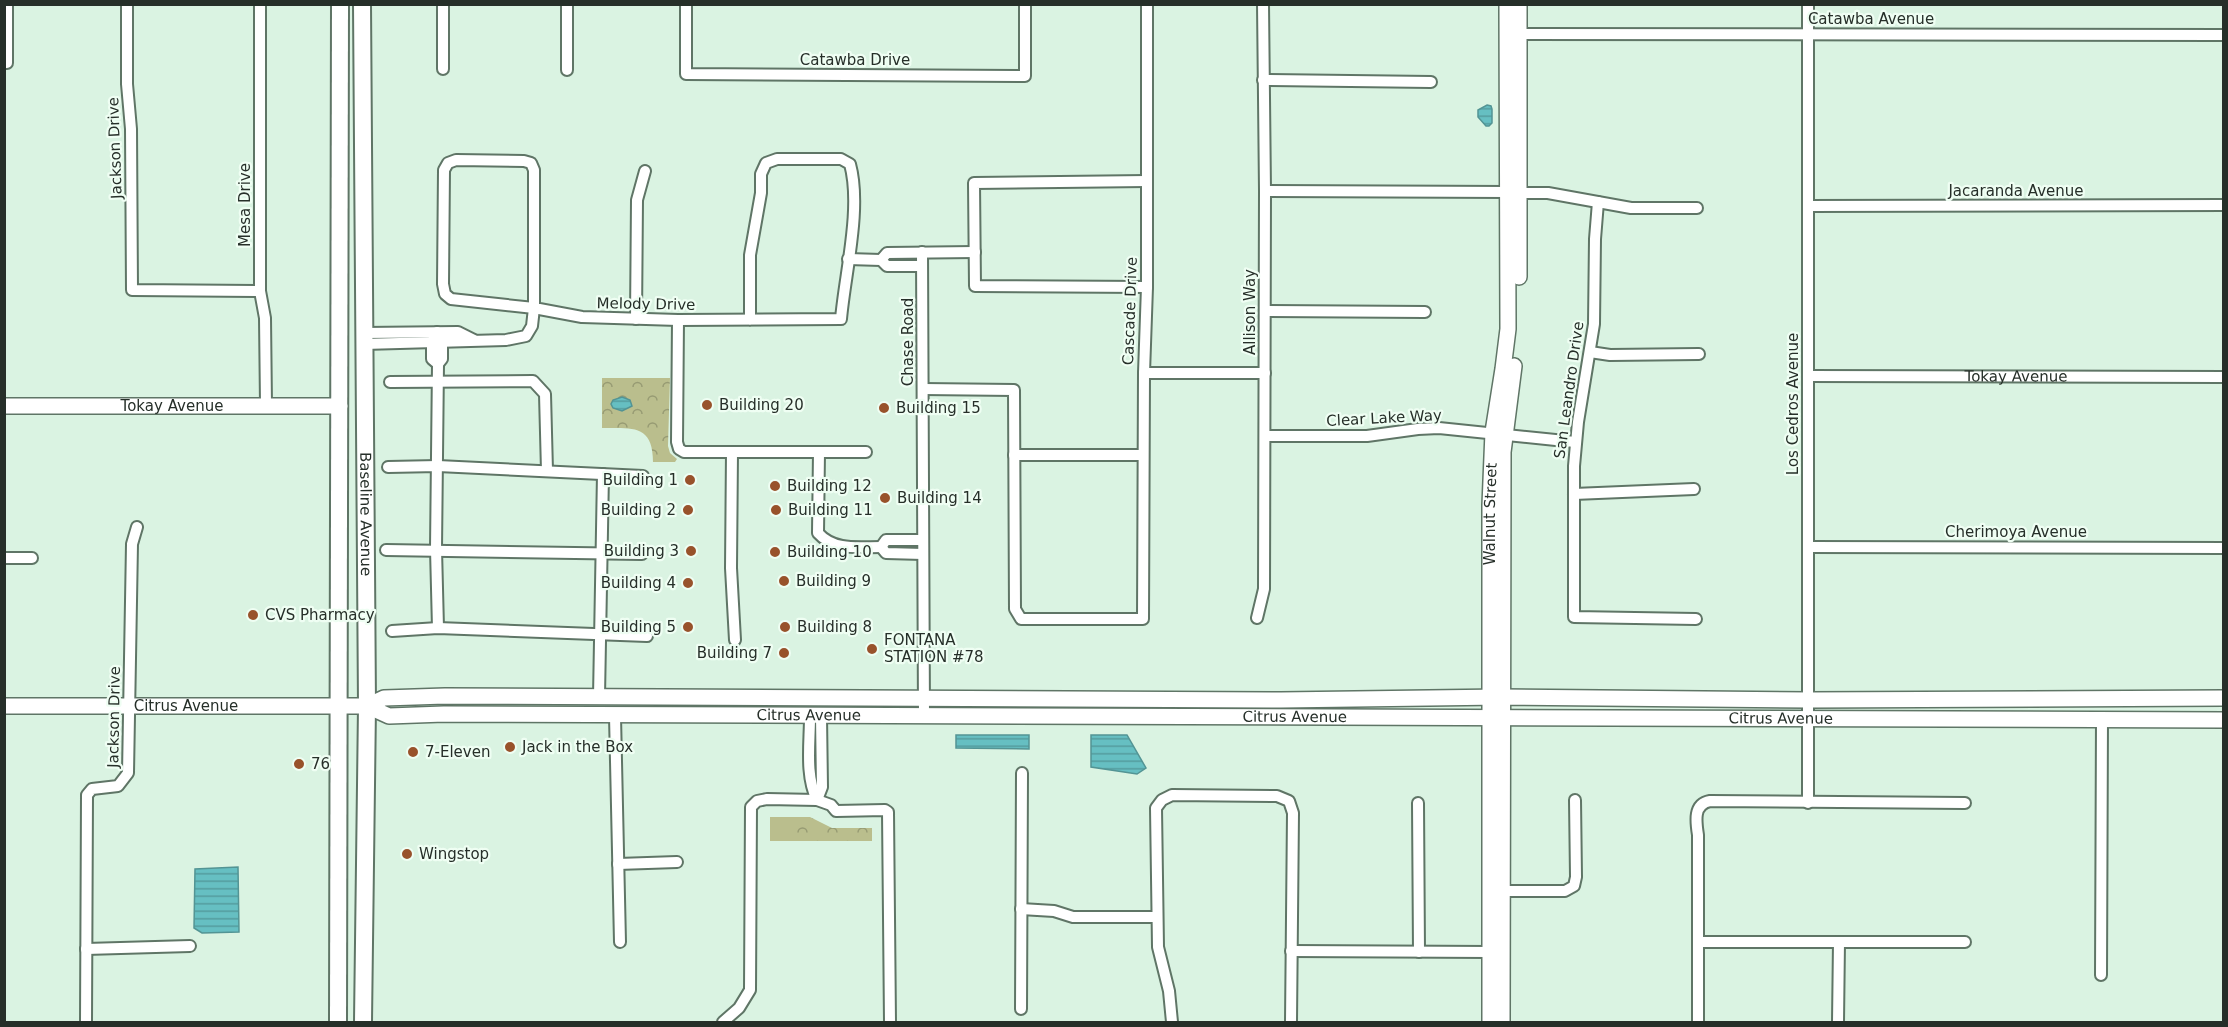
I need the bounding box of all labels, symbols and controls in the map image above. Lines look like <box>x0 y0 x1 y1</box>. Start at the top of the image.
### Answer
street label: Catawba Avenue <box>1808 10 1934 28</box>
street label: Catawba Drive <box>800 51 910 69</box>
street label: Jackson Drive <box>104 97 126 200</box>
street label: Mesa Drive <box>236 163 254 247</box>
street label: Jacaranda Avenue <box>1947 182 2084 200</box>
street label: Cascade Drive <box>1119 257 1141 365</box>
street label: Allison Way <box>1241 269 1259 355</box>
street label: Melody Drive <box>597 294 695 314</box>
street label: Chase Road <box>899 298 917 386</box>
street label: San Leandro Drive <box>1550 320 1588 460</box>
street label: Los Cedros Avenue <box>1784 333 1802 475</box>
street label: Tokay Avenue <box>1964 367 2067 386</box>
place label: Building 20 <box>719 396 804 414</box>
street label: Tokay Avenue <box>120 397 223 415</box>
marker: Building 20 <box>700 398 714 412</box>
place label: Building 15 <box>896 399 981 417</box>
marker: Building 15 <box>877 401 891 415</box>
street label: Clear Lake Way <box>1326 406 1442 430</box>
street label: Baseline Avenue <box>356 452 375 576</box>
street label: Walnut Street <box>1481 462 1501 565</box>
place label: Building 1 <box>603 471 678 489</box>
marker: Building 1 <box>683 473 697 487</box>
place label: Building 12 <box>787 477 872 495</box>
marker: Building 12 <box>768 479 782 493</box>
place label: Building 14 <box>897 489 982 507</box>
marker: Building 14 <box>878 491 892 505</box>
place label: Building 2 <box>601 501 676 519</box>
place label: Building 11 <box>788 501 873 519</box>
marker: Building 2 <box>681 503 695 517</box>
marker: Building 11 <box>769 503 783 517</box>
street label: Cherimoya Avenue <box>1945 523 2087 541</box>
place label: Building 3 <box>604 542 679 560</box>
place label: Building 10 <box>787 543 872 561</box>
marker: Building 3 <box>684 544 698 558</box>
marker: Building 10 <box>768 545 782 559</box>
place label: Building 9 <box>796 572 871 590</box>
place label: Building 4 <box>601 574 676 592</box>
marker: Building 9 <box>777 574 791 588</box>
marker: Building 4 <box>681 576 695 590</box>
place label: CVS Pharmacy <box>265 606 375 624</box>
marker: CVS Pharmacy <box>246 608 260 622</box>
place label: Building 5 <box>601 618 676 636</box>
place label: Building 8 <box>797 618 872 636</box>
marker: Building 5 <box>681 620 695 634</box>
marker: Building 8 <box>778 620 792 634</box>
place label: FONTANA STATION #78 <box>884 631 984 666</box>
marker: FONTANA STATION #78 <box>865 642 879 656</box>
place label: Building 7 <box>697 644 772 662</box>
marker: Building 7 <box>777 646 791 660</box>
street label: Jackson Drive <box>104 666 124 769</box>
street label: Citrus Avenue <box>134 697 238 715</box>
street label: Citrus Avenue <box>756 706 861 724</box>
street label: Citrus Avenue <box>1242 708 1347 726</box>
street label: Citrus Avenue <box>1728 709 1833 728</box>
place label: Jack in the Box <box>521 738 633 756</box>
marker: Jack in the Box <box>503 740 517 754</box>
place label: 7-Eleven <box>425 743 490 761</box>
marker: 7-Eleven <box>406 745 420 759</box>
place label: 76 <box>311 755 330 773</box>
marker: 76 <box>292 757 306 771</box>
place label: Wingstop <box>419 845 489 863</box>
marker: Wingstop <box>400 847 414 861</box>

